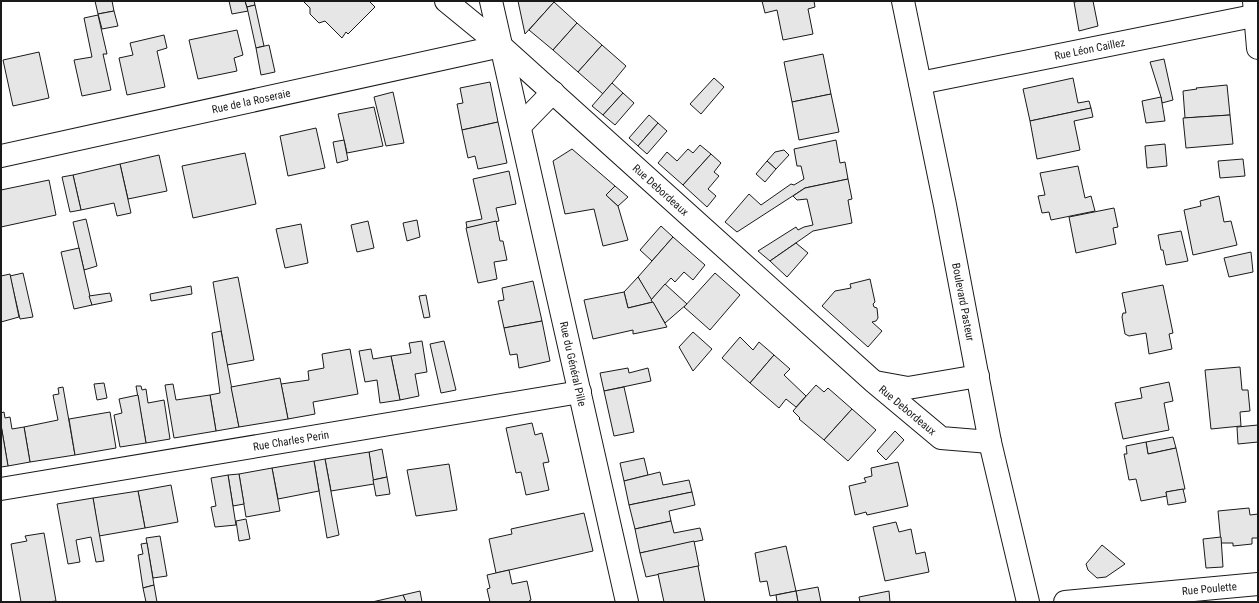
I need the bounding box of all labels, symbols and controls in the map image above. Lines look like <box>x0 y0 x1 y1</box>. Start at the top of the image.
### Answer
street label: Rue Léon Caillez <box>1053 35 1126 62</box>
street label: Rue de la Roseraie <box>211 86 291 116</box>
street label: Rue Debordeaux <box>630 161 691 218</box>
street label: Boulevard Pasteur <box>950 262 977 343</box>
street label: Rue du Général Pille <box>557 320 589 408</box>
street label: Rue Debordeaux <box>876 383 939 438</box>
street label: Rue Charles Perin <box>252 428 330 453</box>
street label: Rue Poulette <box>1181 580 1237 598</box>

